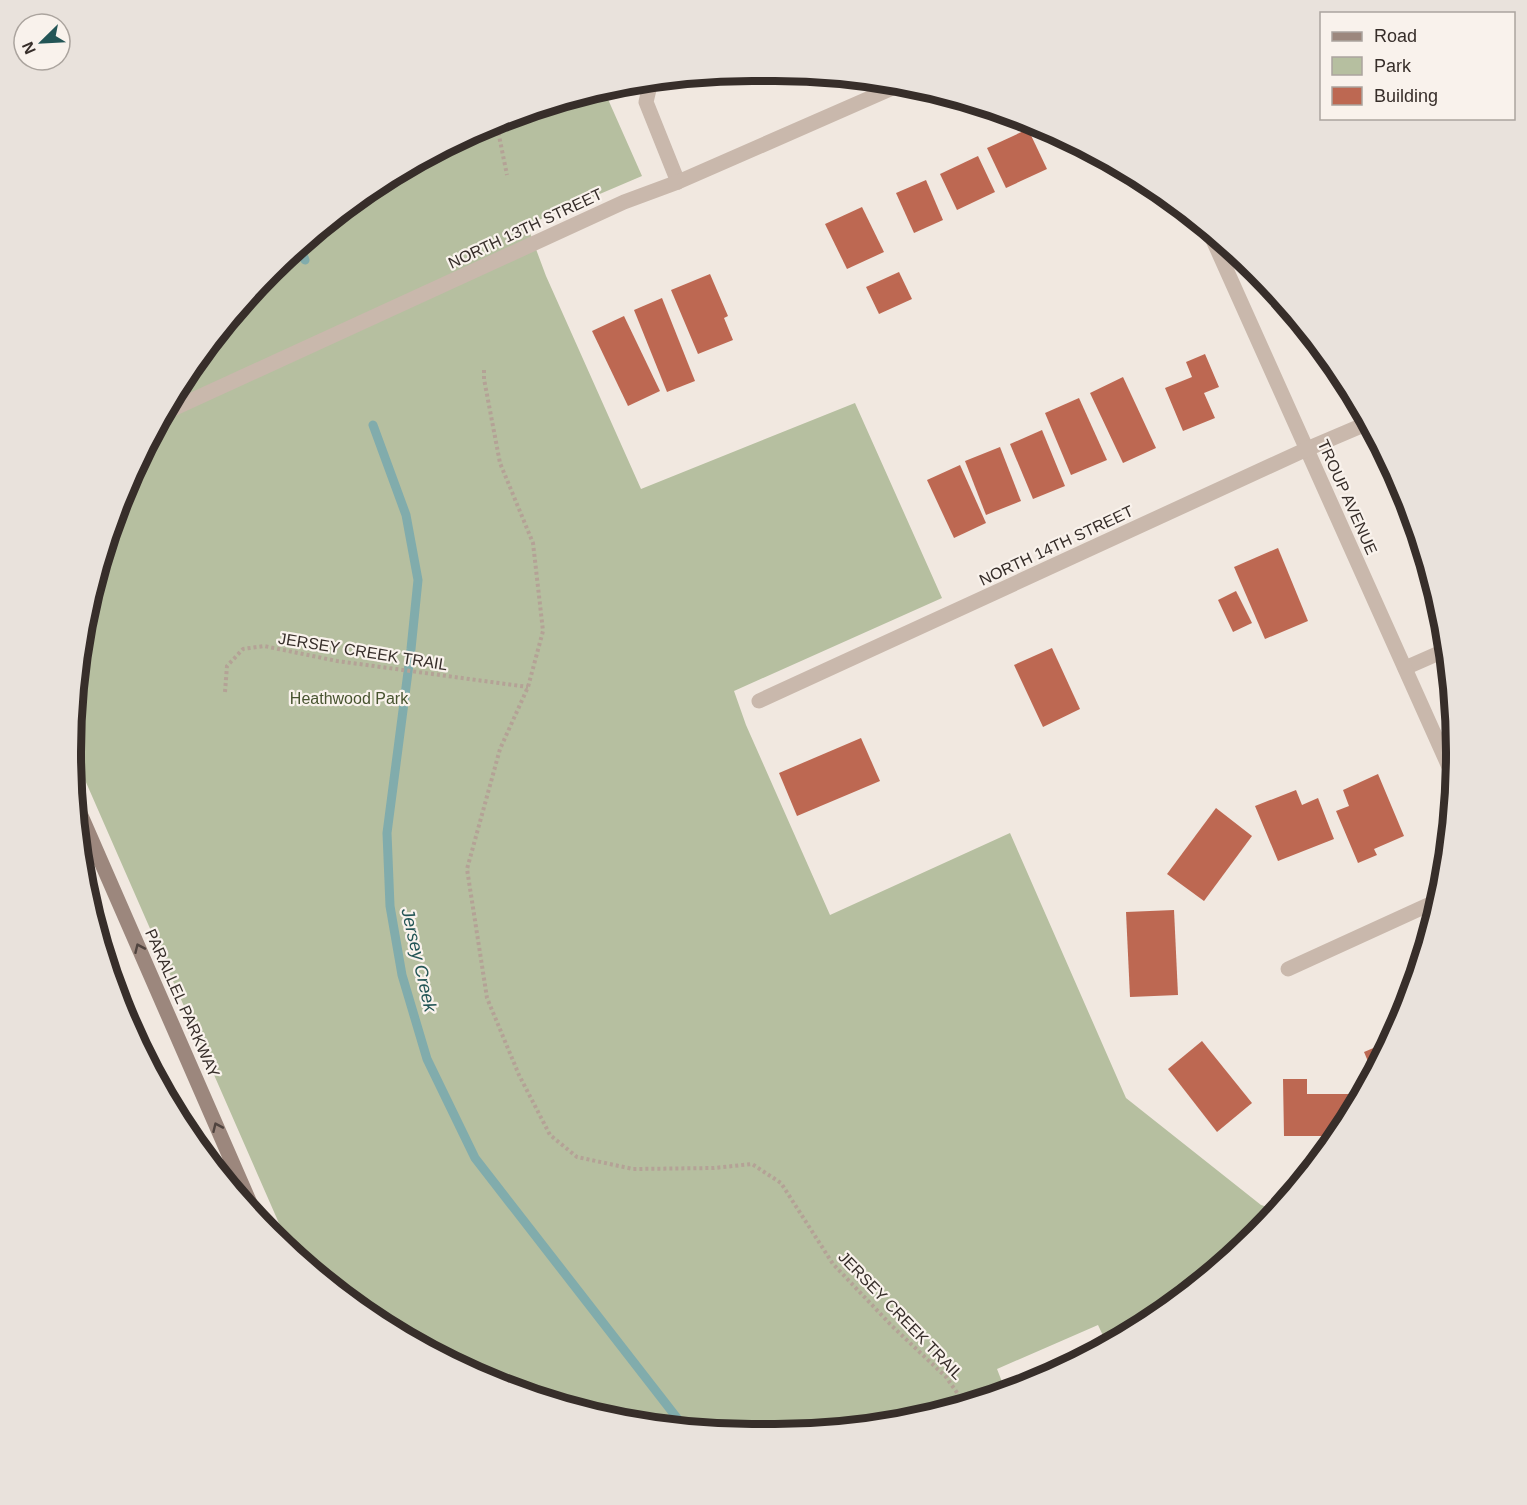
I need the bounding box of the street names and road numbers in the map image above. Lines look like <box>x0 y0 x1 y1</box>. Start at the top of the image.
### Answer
street label: NORTH 13TH STREET <box>446 185 605 272</box>
street label: TROUP AVENUE <box>1315 437 1381 557</box>
street label: NORTH 14TH STREET <box>977 502 1136 589</box>
street label: JERSEY CREEK TRAIL <box>277 630 449 673</box>
street label: PARALLEL PARKWAY <box>142 926 223 1080</box>
street label: JERSEY CREEK TRAIL <box>835 1248 966 1383</box>

